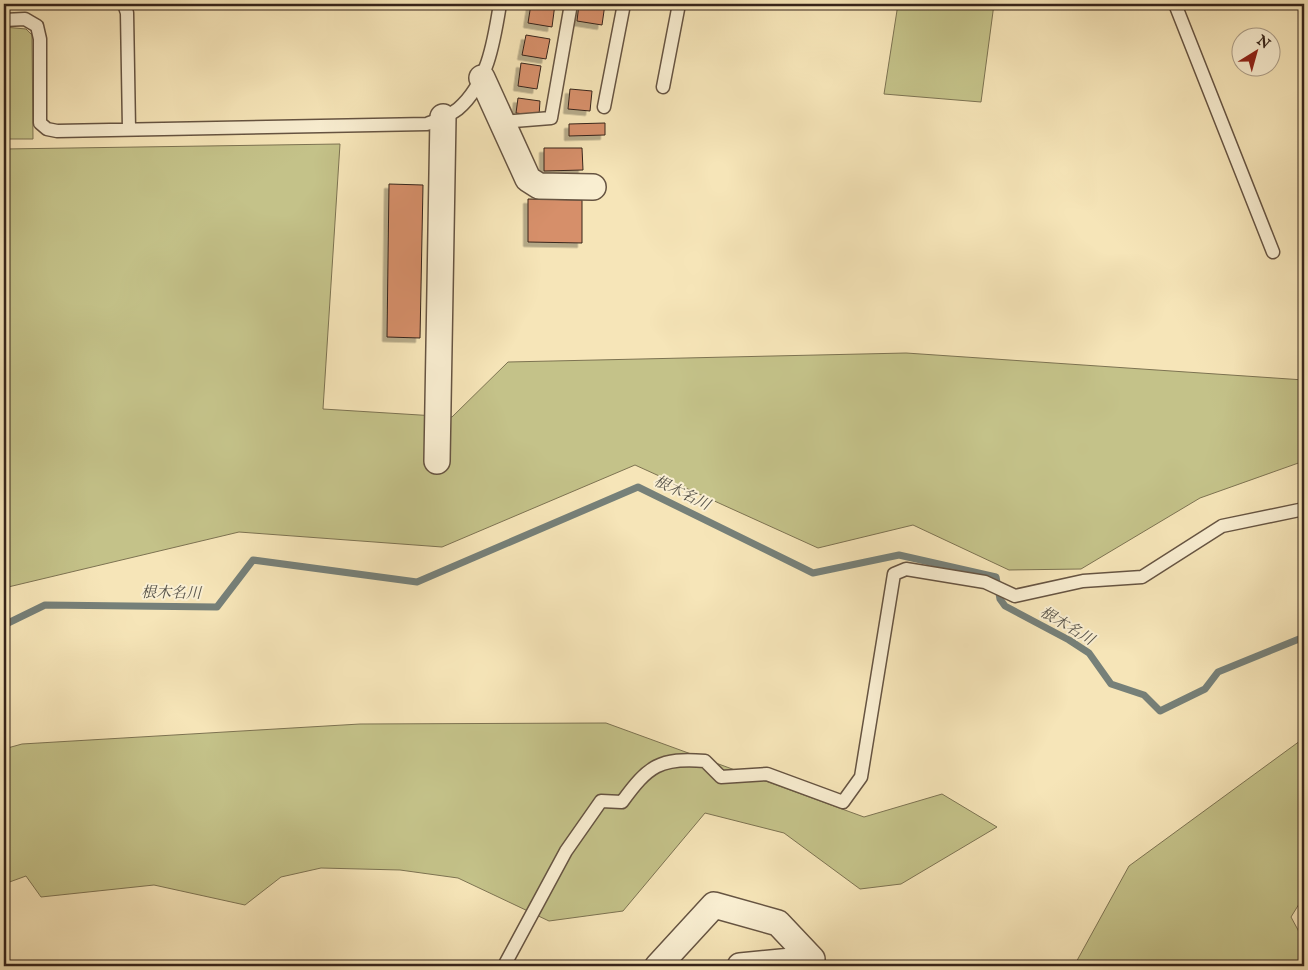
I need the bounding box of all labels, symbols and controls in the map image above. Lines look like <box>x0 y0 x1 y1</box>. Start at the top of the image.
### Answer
north arrow <box>1230 28 1280 78</box>
text: N <box>1252 31 1273 53</box>
water label: 根木名川 <box>651 471 715 516</box>
water label: 根木名川 <box>141 583 203 603</box>
water label: 根木名川 <box>1036 602 1099 651</box>

